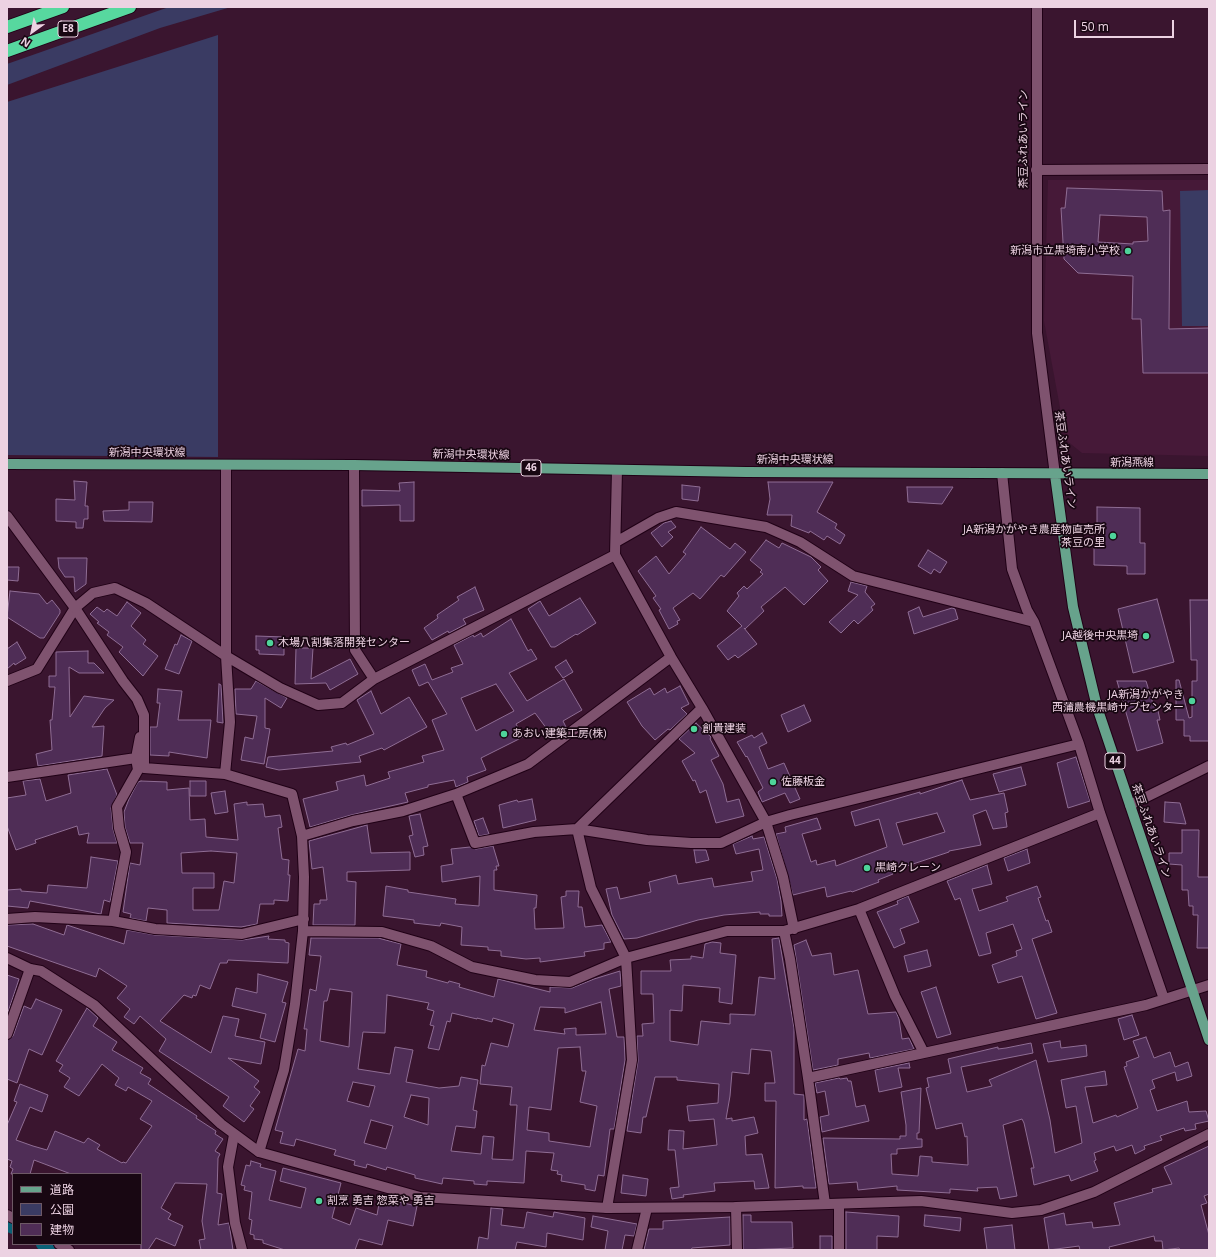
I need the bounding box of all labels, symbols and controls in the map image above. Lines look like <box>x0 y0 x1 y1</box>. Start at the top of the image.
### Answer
north arrow <box>12 12 52 52</box>
scale bar <box>1076 12 1176 38</box>
text: 50 m <box>1081 18 1109 35</box>
road number: E8 <box>58 21 78 37</box>
text: N <box>17 34 33 51</box>
street label: 茶豆ふれあいライン <box>1017 90 1031 188</box>
place label: 新潟市立黒埼南小学校 <box>1010 244 1120 258</box>
marker: 新潟市立黒埼南小学校 <box>1123 246 1133 256</box>
street label: 茶豆ふれあいライン <box>1052 410 1078 510</box>
street label: 新潟中央環状線 <box>109 446 185 460</box>
street label: 新潟中央環状線 <box>432 448 510 462</box>
street label: 新潟中央環状線 <box>757 453 833 467</box>
street label: 新潟燕線 <box>1110 456 1154 470</box>
road number: 46 <box>521 460 541 476</box>
place label: JA新潟かがやき農産物直売所 茶豆の里 <box>963 523 1105 549</box>
marker: JA新潟かがやき農産物直売所 茶豆の里 <box>1108 531 1118 541</box>
place label: JA越後中央黒埼 <box>1062 629 1138 643</box>
marker: JA越後中央黒埼 <box>1141 631 1151 641</box>
place label: 木場八割集落開発センター <box>278 636 410 650</box>
marker: 木場八割集落開発センター <box>265 638 275 648</box>
place label: JA新潟かがやき 西蒲農機黒崎サブセンター <box>1052 688 1184 714</box>
marker: JA新潟かがやき 西蒲農機黒崎サブセンター <box>1187 696 1197 706</box>
place label: 創貴建装 <box>702 722 746 736</box>
marker: 創貴建装 <box>689 724 699 734</box>
place label: あおい建築工房(株) <box>512 727 606 741</box>
marker: あおい建築工房(株) <box>499 729 509 739</box>
road number: 44 <box>1105 753 1125 769</box>
place label: 佐藤板金 <box>781 775 825 789</box>
marker: 佐藤板金 <box>768 777 778 787</box>
street label: 茶豆ふれあいライン <box>1129 782 1173 880</box>
place label: 黒崎クレーン <box>875 861 941 875</box>
marker: 黒崎クレーン <box>862 863 872 873</box>
legend <box>12 1173 142 1245</box>
text: 道路 <box>50 1181 74 1198</box>
place label: 割烹 勇吉 惣菜や 勇吉 <box>327 1194 435 1208</box>
marker: 割烹 勇吉 惣菜や 勇吉 <box>314 1196 324 1206</box>
text: 公園 <box>50 1201 74 1218</box>
text: 建物 <box>50 1221 74 1238</box>

